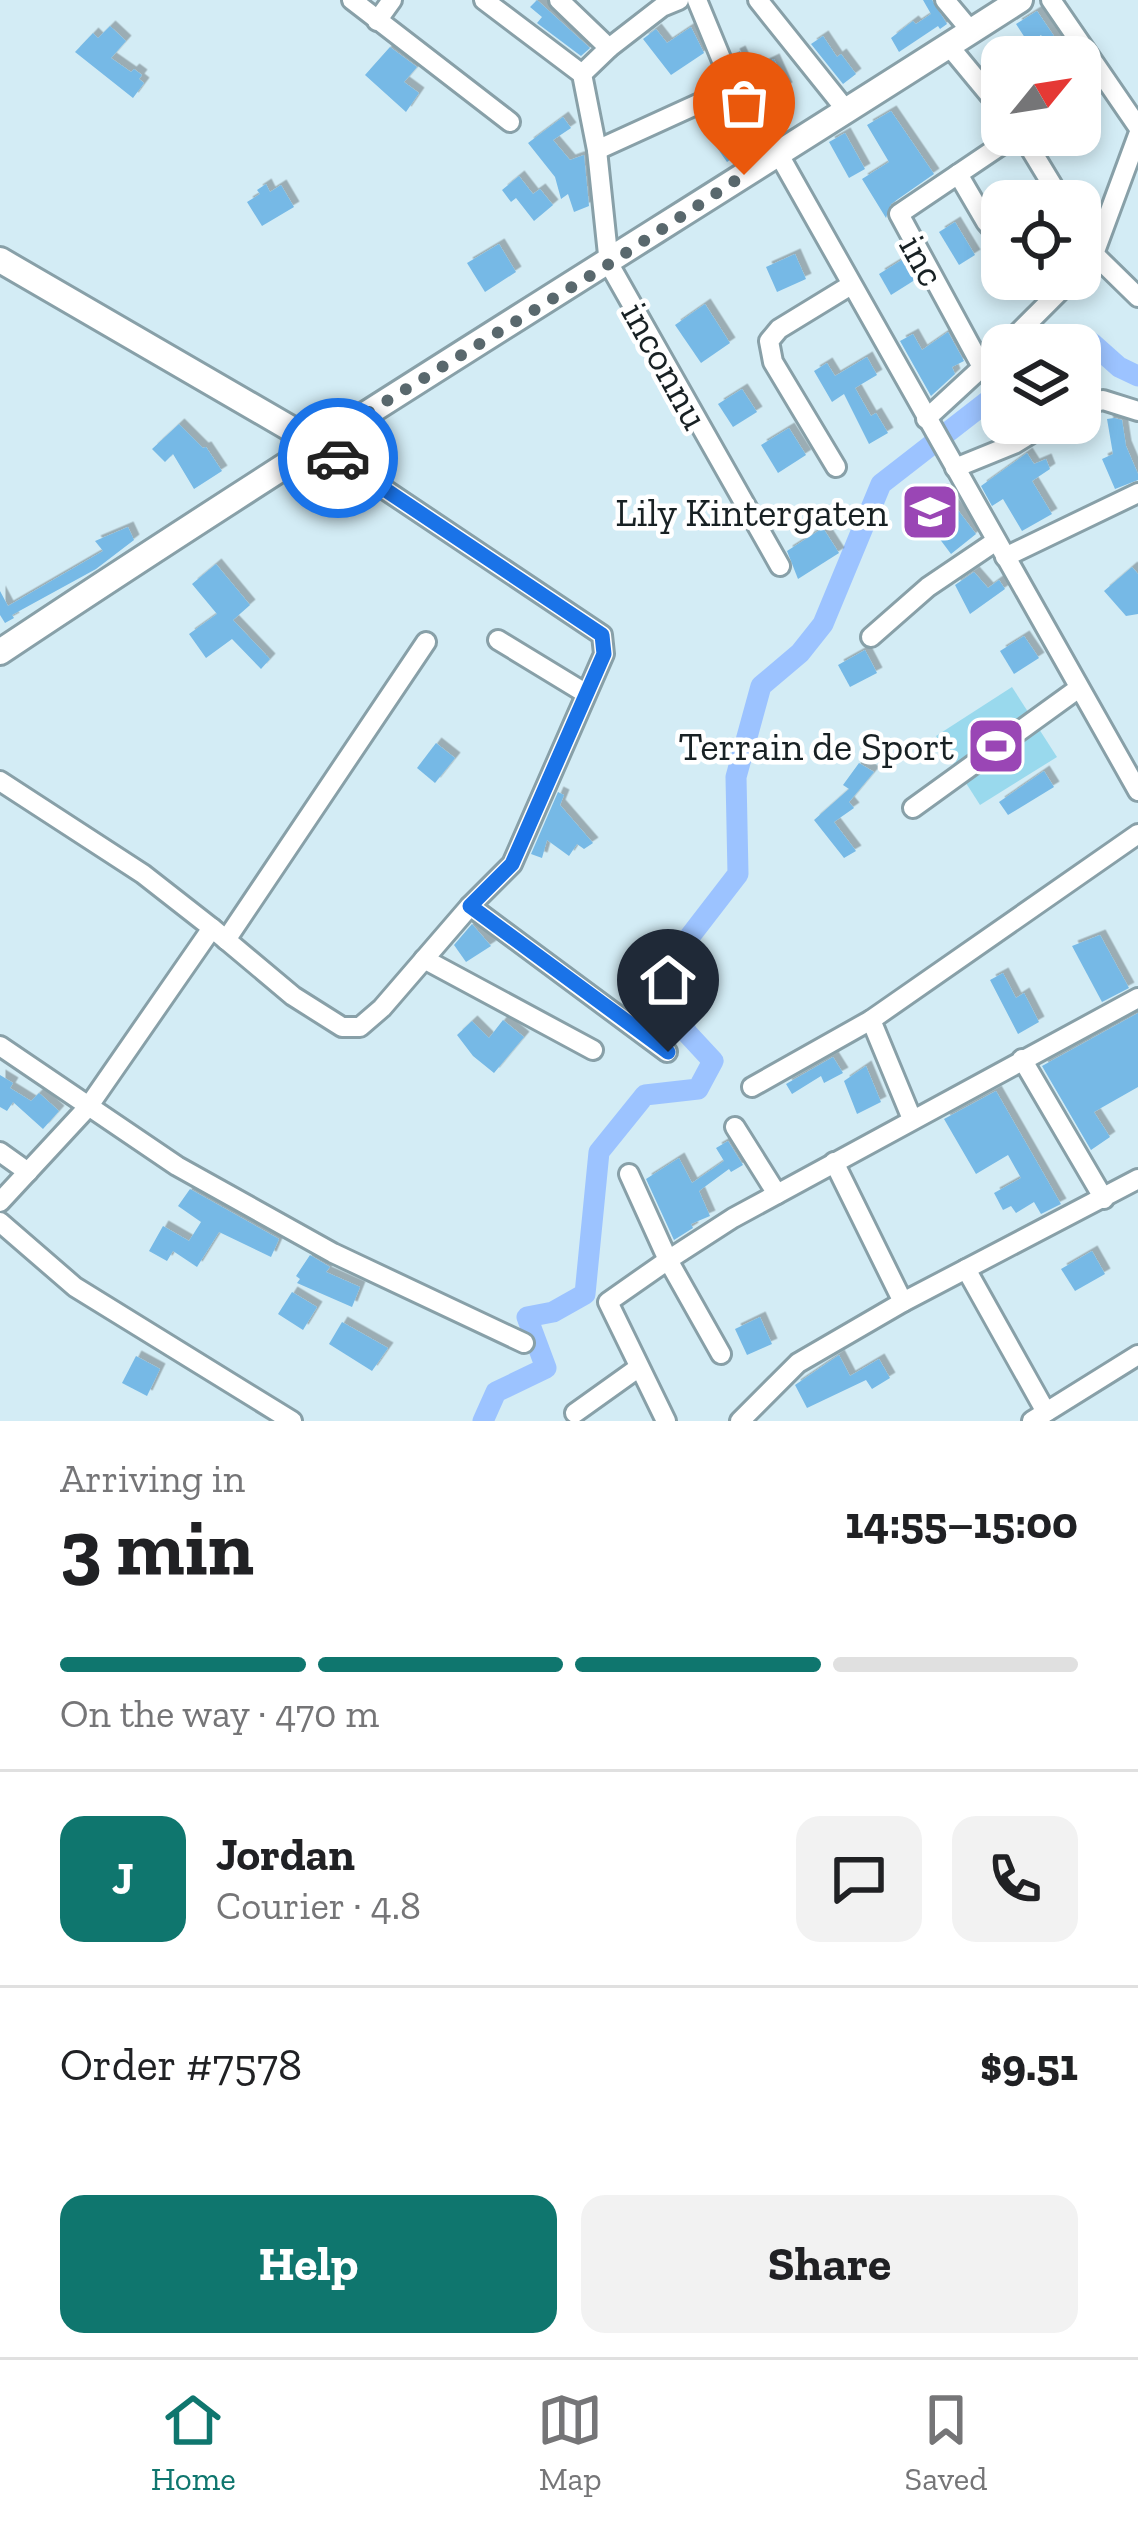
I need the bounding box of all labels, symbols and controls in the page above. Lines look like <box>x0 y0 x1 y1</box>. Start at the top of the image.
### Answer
north arrow <box>981 36 1101 156</box>
map controls <box>981 36 1101 444</box>
pin <box>693 52 795 175</box>
icon: bag <box>711 70 777 136</box>
button: locate <box>981 180 1101 300</box>
street label: inc <box>890 226 956 294</box>
street label: inconnu <box>612 294 720 437</box>
button: layers <box>981 324 1101 444</box>
courier <box>278 398 398 518</box>
icon: car <box>305 425 371 491</box>
school or university icon: Lily Kintergaten <box>899 481 961 543</box>
place label: Lily Kintergaten <box>615 489 888 536</box>
sports icon: Terrain de Sport <box>965 715 1027 777</box>
place label: Terrain de Sport <box>679 723 955 770</box>
pin <box>617 929 719 1052</box>
icon: home <box>635 947 701 1013</box>
text: Arriving in <box>60 1455 245 1502</box>
text: 14:55–15:00 <box>845 1496 1078 1550</box>
text: 3 min <box>60 1500 254 1594</box>
text: On the way · 470 m <box>60 1690 379 1737</box>
button: chat <box>796 1816 922 1942</box>
button: phone <box>952 1816 1078 1942</box>
text: Jordan <box>216 1828 355 1882</box>
text: J <box>112 1852 134 1906</box>
text: Courier · 4.8 <box>216 1882 421 1929</box>
text: Order #7578 <box>60 2038 302 2092</box>
text: $9.51 <box>980 2038 1078 2092</box>
button: Help <box>60 2195 557 2333</box>
button: Share <box>581 2195 1078 2333</box>
tab: Home <box>151 2387 236 2498</box>
tab: Map <box>537 2387 603 2498</box>
tab: Saved <box>905 2387 987 2498</box>

